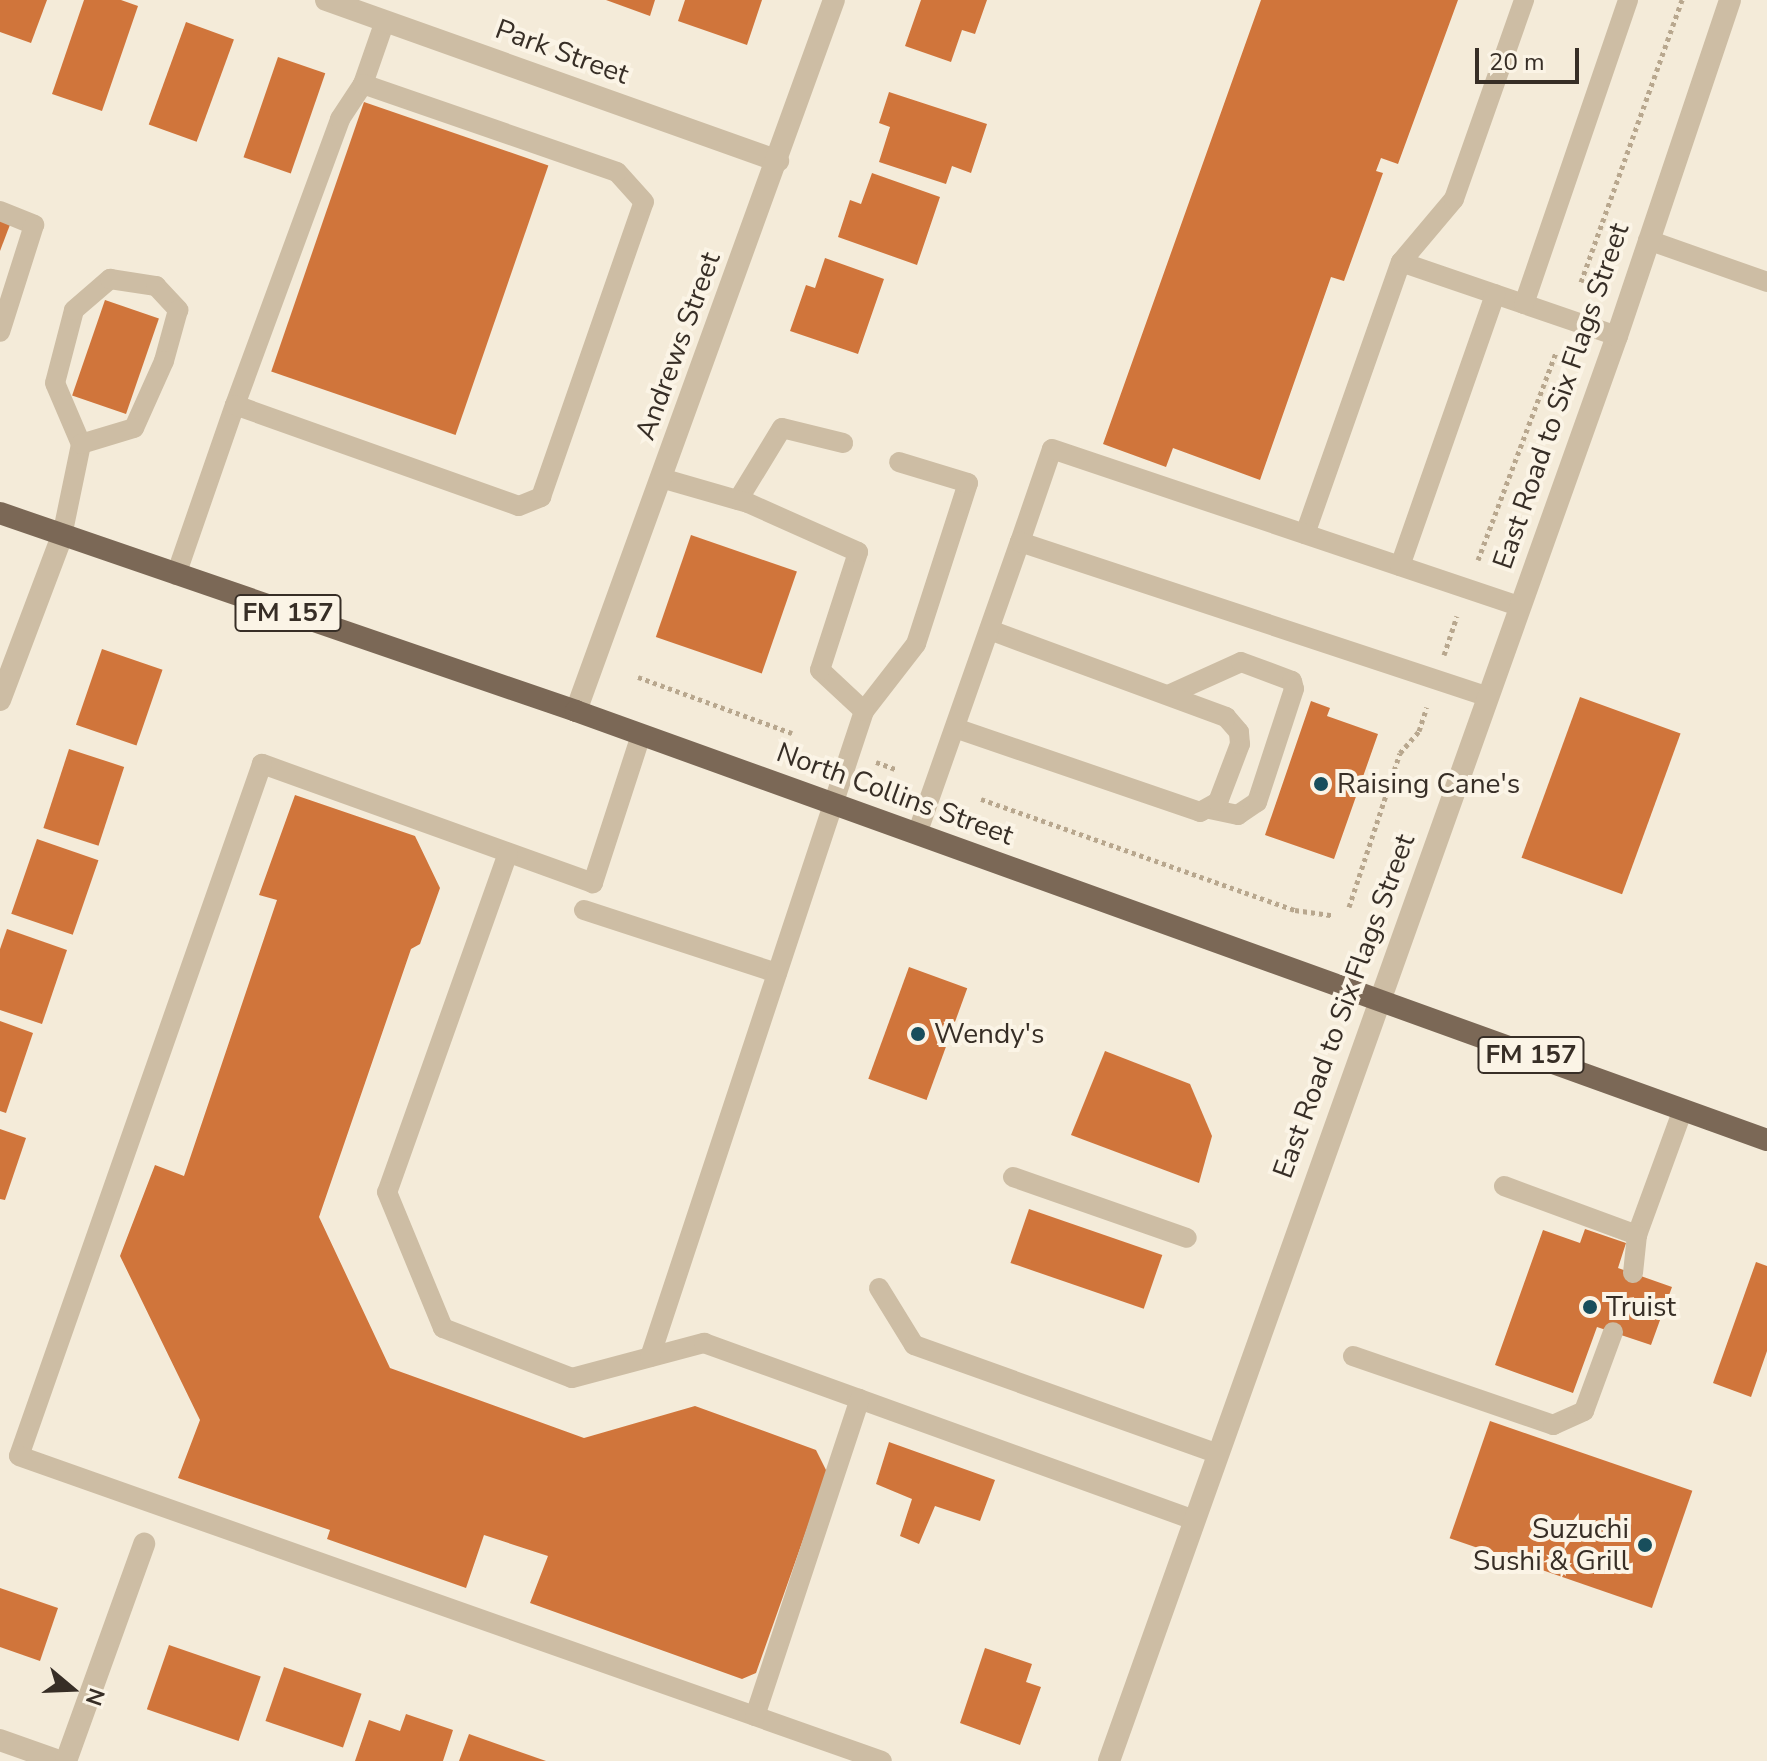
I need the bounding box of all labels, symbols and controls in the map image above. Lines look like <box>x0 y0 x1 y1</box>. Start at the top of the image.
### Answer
street label: Park Street <box>491 12 633 92</box>
scale bar <box>1479 32 1583 82</box>
text: 20 m <box>1489 46 1545 78</box>
street label: East Road to Six Flags Street <box>1486 219 1636 573</box>
street label: Andrews Street <box>628 247 728 445</box>
road number: FM 157 <box>234 591 342 635</box>
street label: North Collins Street <box>772 736 1018 852</box>
place label: Raising Cane's <box>1337 767 1520 801</box>
marker: Raising Cane's <box>1312 775 1330 793</box>
street label: East Road to Six Flags Street <box>1266 829 1422 1183</box>
place label: Wendy's <box>934 1017 1044 1051</box>
marker: Wendy's <box>909 1025 927 1043</box>
road number: FM 157 <box>1477 1033 1585 1077</box>
place label: Truist <box>1606 1290 1676 1324</box>
marker: Truist <box>1581 1298 1599 1316</box>
place label: Suzuchi Sushi & Grill <box>1473 1512 1629 1578</box>
marker: Suzuchi Sushi & Grill <box>1636 1536 1654 1554</box>
north arrow <box>32 1649 112 1729</box>
text: N <box>78 1684 112 1709</box>

